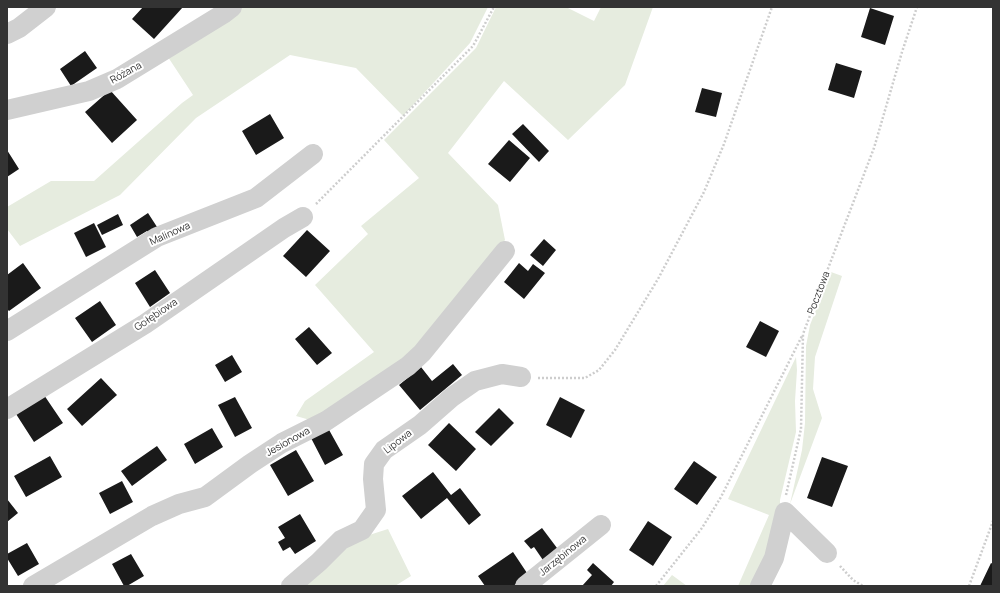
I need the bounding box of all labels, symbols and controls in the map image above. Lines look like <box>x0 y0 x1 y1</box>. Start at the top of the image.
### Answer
street label: Różana <box>108 59 144 87</box>
street label: Malinowa <box>148 220 192 248</box>
street label: Pocztowa <box>805 270 833 316</box>
street label: Gołębiowa <box>132 296 180 334</box>
street label: Jesionowa <box>264 425 312 459</box>
street label: Lipowa <box>382 427 414 457</box>
street label: Jarzębinowa <box>537 533 589 579</box>

